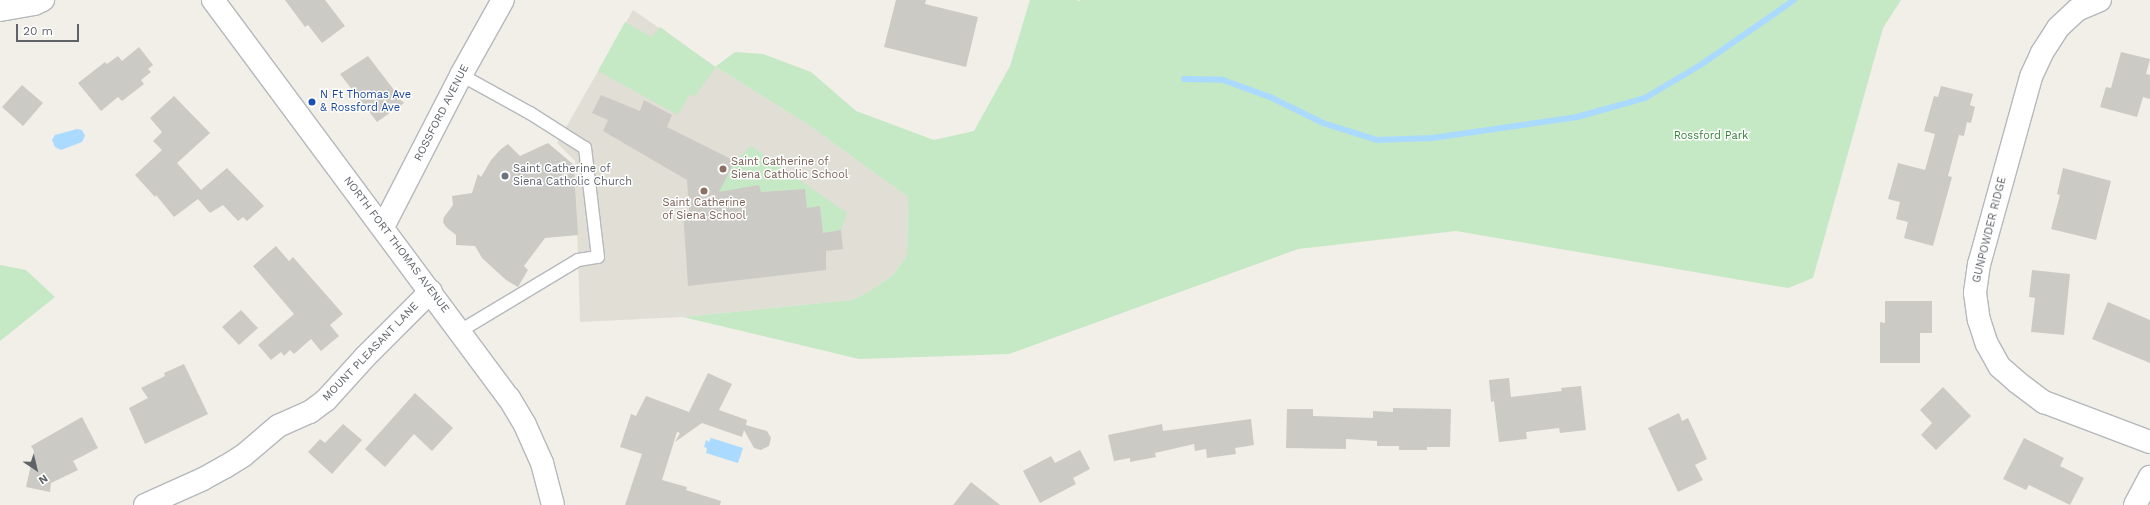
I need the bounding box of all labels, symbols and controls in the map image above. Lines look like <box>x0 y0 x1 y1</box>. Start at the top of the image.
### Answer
scale bar <box>18 16 81 42</box>
text: 20 m <box>23 24 53 38</box>
street label: ROSSFORD AVENUE <box>412 62 472 164</box>
place label: N Ft Thomas Ave & Rossford Ave <box>320 89 412 115</box>
marker: N Ft Thomas Ave & Rossford Ave <box>307 97 317 107</box>
park label: Rossford Park <box>1674 129 1748 143</box>
place label: Saint Catherine of Siena Catholic School <box>731 156 848 182</box>
place label: Saint Catherine of Siena Catholic Church <box>513 163 632 189</box>
marker: Saint Catherine of Siena Catholic School <box>718 164 728 174</box>
marker: Saint Catherine of Siena Catholic Church <box>500 171 510 181</box>
street label: NORTH FORT THOMAS AVENUE <box>340 174 452 316</box>
street label: GUNPOWDER RIDGE <box>1970 176 2010 284</box>
marker: Saint Catherine of Siena School <box>699 186 709 196</box>
place label: Saint Catherine of Siena School <box>662 197 746 223</box>
street label: MOUNT PLEASANT LANE <box>320 300 422 404</box>
north arrow <box>16 449 56 489</box>
text: N <box>36 472 50 487</box>

